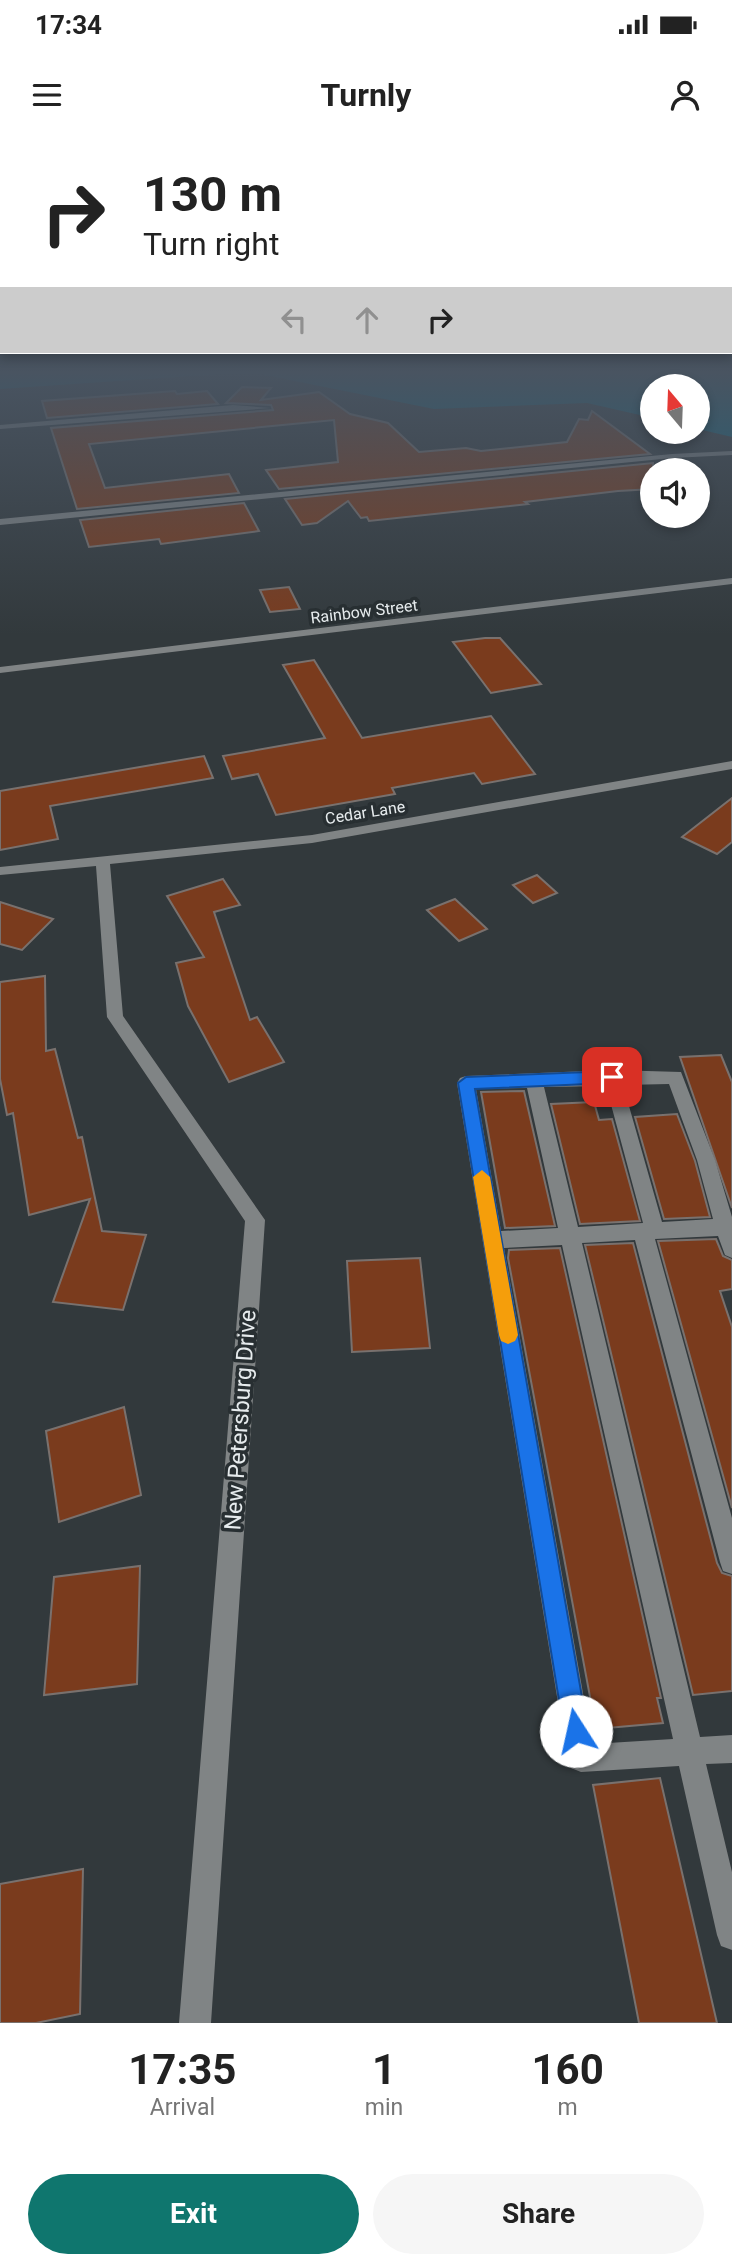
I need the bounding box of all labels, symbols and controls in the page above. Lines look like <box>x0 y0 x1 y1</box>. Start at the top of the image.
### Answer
text: 17:34 <box>35 10 102 40</box>
icon: menu <box>28 76 66 114</box>
text: Turnly <box>321 76 411 114</box>
icon: person <box>666 76 704 114</box>
text: 130 m <box>143 166 282 223</box>
icon: right <box>28 168 119 259</box>
text: Turn right <box>143 225 279 263</box>
icon: left <box>275 301 313 339</box>
icon: ahead <box>348 301 386 339</box>
icon: right <box>421 301 459 339</box>
north arrow <box>640 374 710 444</box>
map controls <box>640 374 710 528</box>
button: sound <box>640 458 710 528</box>
street label: Rainbow Street <box>309 596 419 627</box>
street label: Cedar Lane <box>324 797 406 828</box>
pin <box>582 1047 642 1107</box>
icon: arrive <box>593 1058 631 1096</box>
street label: New Petersburg Drive <box>219 1309 262 1531</box>
position arrow <box>539 1694 613 1768</box>
text: 17:35 <box>128 2045 236 2094</box>
text: 1 <box>372 2045 396 2094</box>
text: 160 <box>531 2045 604 2094</box>
text: Arrival <box>150 2094 215 2121</box>
text: min <box>365 2094 403 2121</box>
text: m <box>558 2094 578 2121</box>
button: Exit <box>28 2174 359 2254</box>
button: Share <box>373 2174 704 2254</box>

